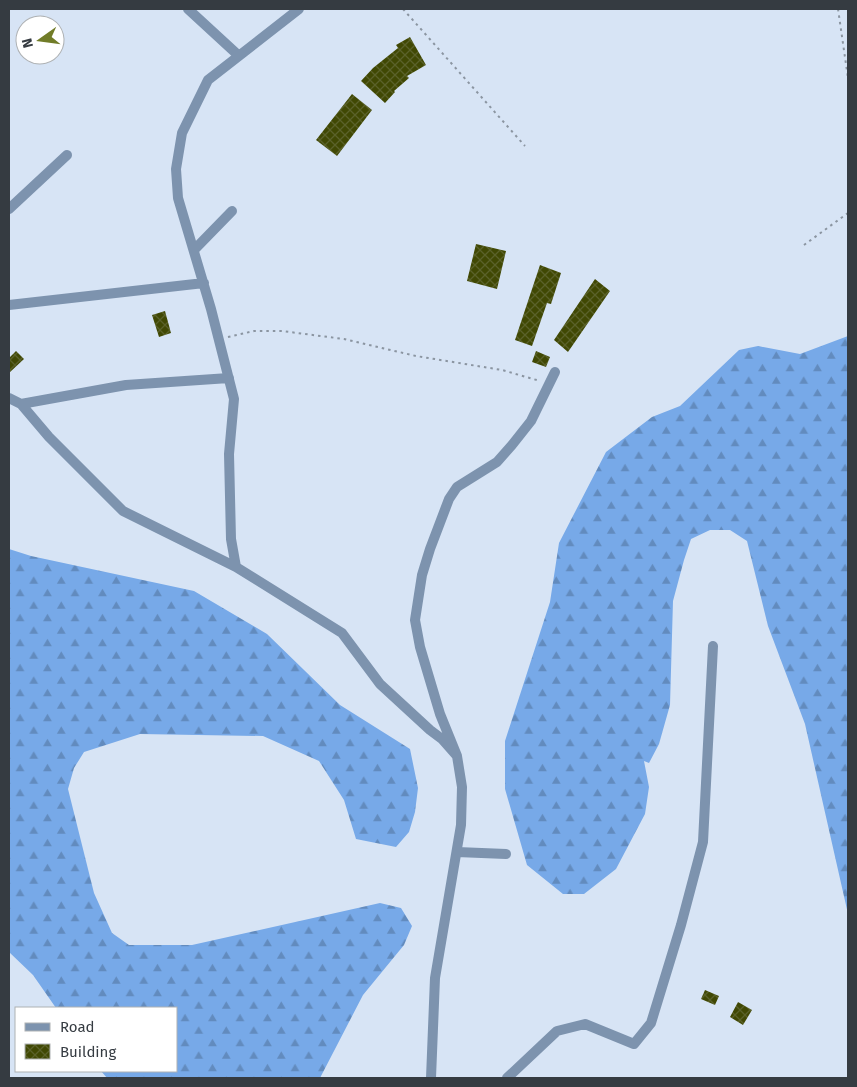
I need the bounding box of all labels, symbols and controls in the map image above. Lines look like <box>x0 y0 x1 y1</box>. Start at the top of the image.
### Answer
north arrow <box>15 15 65 65</box>
text: N <box>18 36 37 50</box>
legend <box>15 1007 178 1072</box>
text: Road <box>60 1018 95 1036</box>
text: Building <box>60 1043 116 1061</box>

